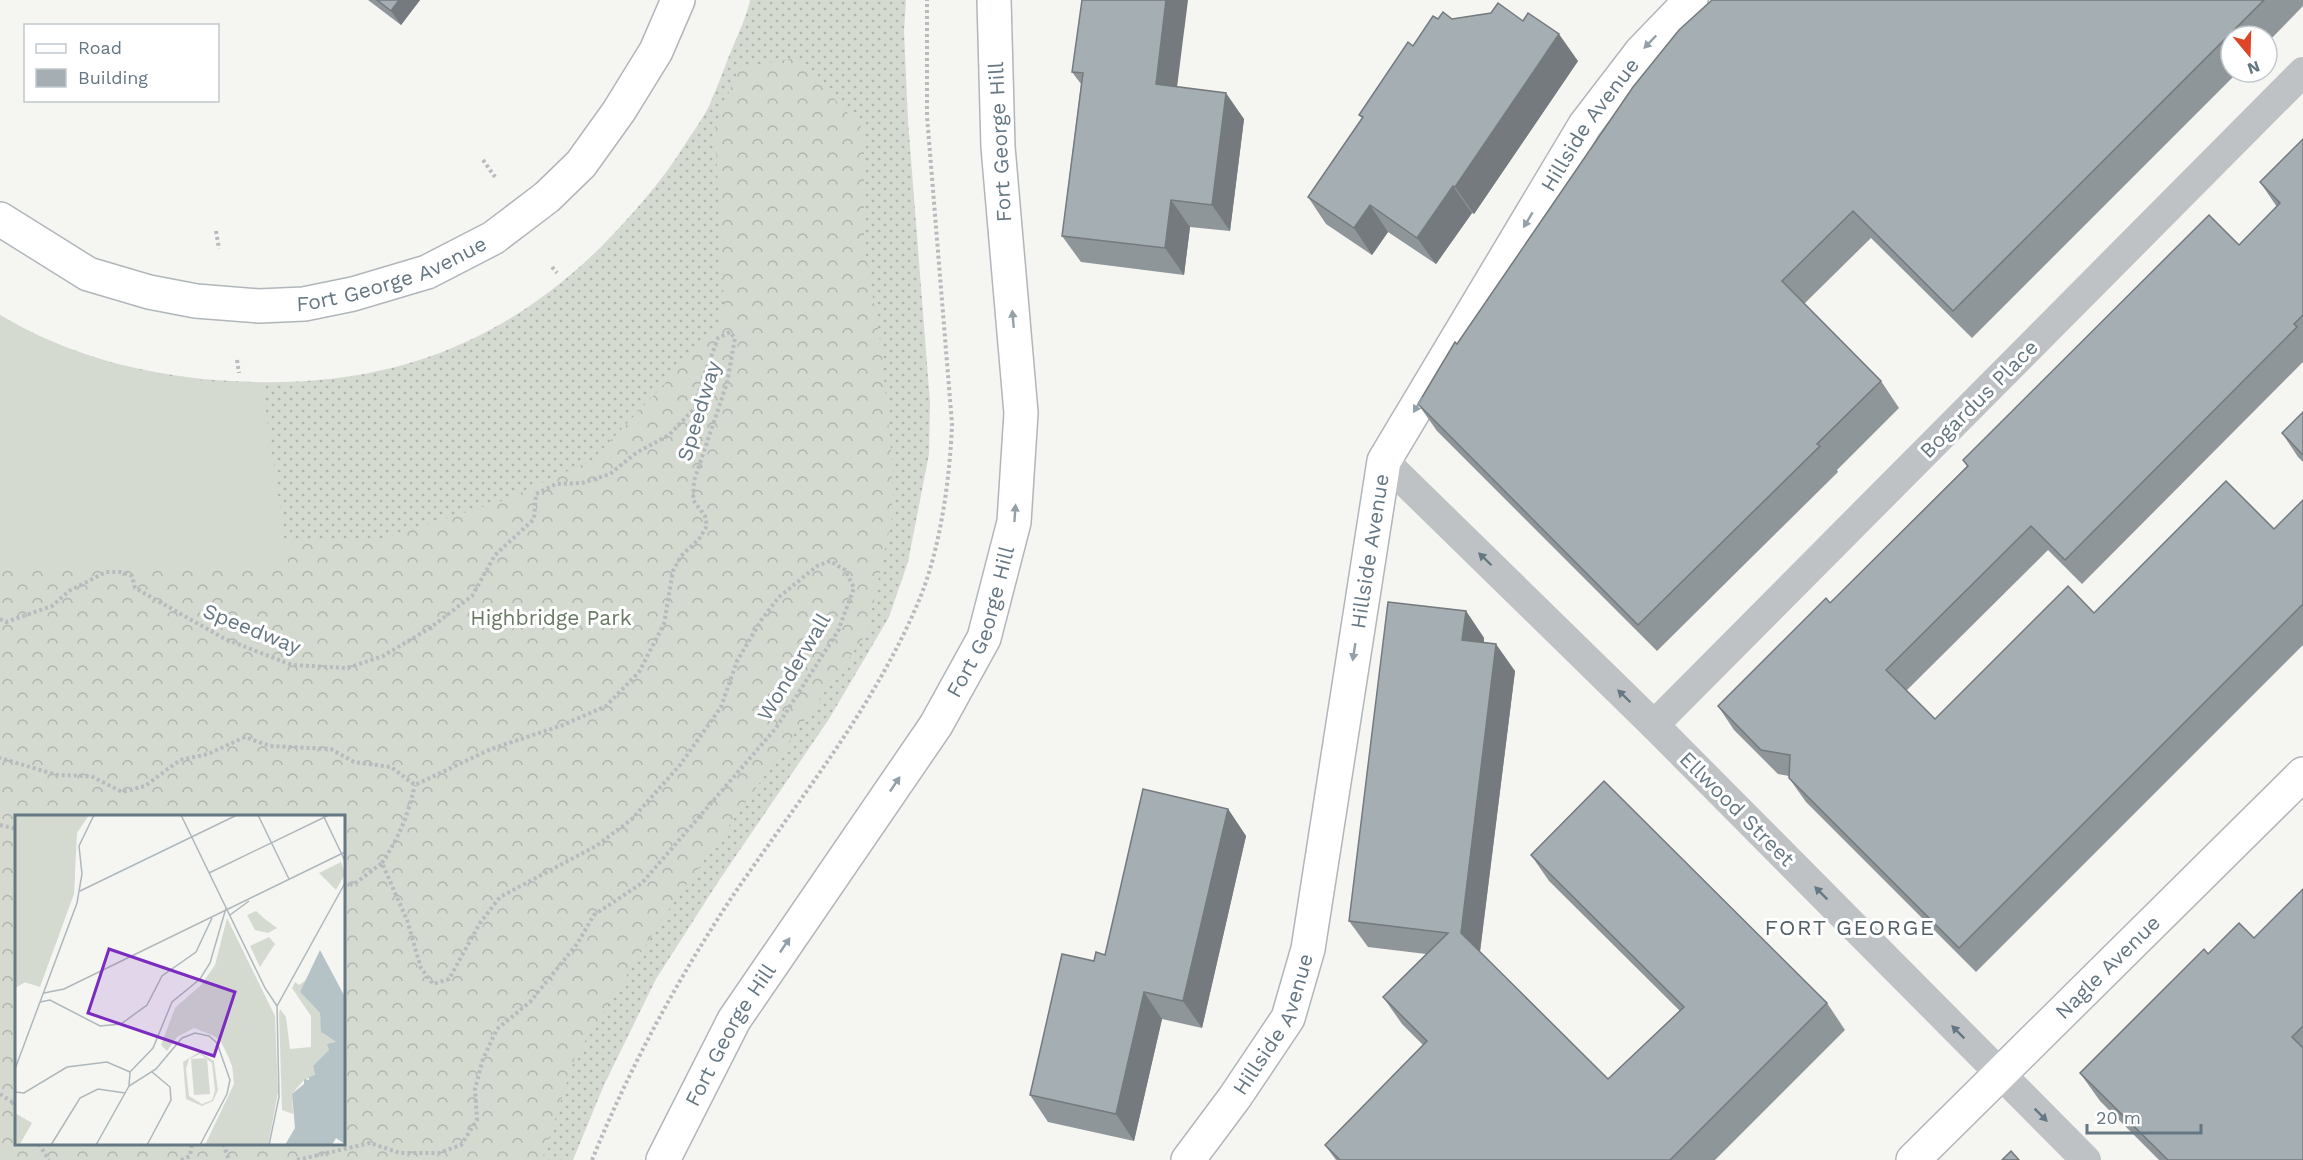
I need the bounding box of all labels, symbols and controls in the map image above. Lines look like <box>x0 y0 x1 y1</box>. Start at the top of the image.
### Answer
legend <box>24 24 219 102</box>
north arrow <box>2219 24 2279 84</box>
one-way arrow <box>1644 35 1658 49</box>
text: Road <box>78 37 122 58</box>
street label: Hillside Avenue <box>1535 53 1644 196</box>
text: N <box>2245 57 2262 79</box>
street label: Fort George Hill <box>983 61 1016 223</box>
text: Building <box>78 67 148 88</box>
one-way arrow <box>1523 212 1534 228</box>
street label: Fort George Avenue <box>296 230 491 316</box>
one-way arrow <box>1008 309 1018 328</box>
street label: Bogardus Place <box>1914 334 2043 463</box>
street label: Speedway <box>671 358 726 464</box>
one-way arrow <box>1412 397 1423 413</box>
street label: Hillside Avenue <box>1345 472 1394 631</box>
one-way arrow <box>1010 504 1019 523</box>
street label: Fort George Hill <box>941 543 1019 702</box>
one-way arrow <box>1478 553 1492 567</box>
street label: Speedway <box>200 598 305 660</box>
park label: Highbridge Park <box>470 605 632 630</box>
street label: Wonderwall <box>752 608 836 725</box>
one-way arrow <box>1350 642 1359 661</box>
one-way arrow <box>1617 689 1631 703</box>
street label: Ellwood Street <box>1675 746 1800 871</box>
one-way arrow <box>889 777 901 793</box>
inset map <box>15 815 345 1145</box>
one-way arrow <box>1814 887 1828 901</box>
street label: Nagle Avenue <box>2050 910 2165 1024</box>
district label: FORT GEORGE <box>1764 915 1936 940</box>
one-way arrow <box>779 938 791 954</box>
street label: Hillside Avenue <box>1227 950 1318 1099</box>
street label: Fort George Hill <box>679 958 781 1110</box>
one-way arrow <box>1951 1024 1965 1039</box>
scale bar <box>2087 1097 2201 1135</box>
one-way arrow <box>2033 1107 2047 1121</box>
text: 20 m <box>2096 1107 2141 1128</box>

